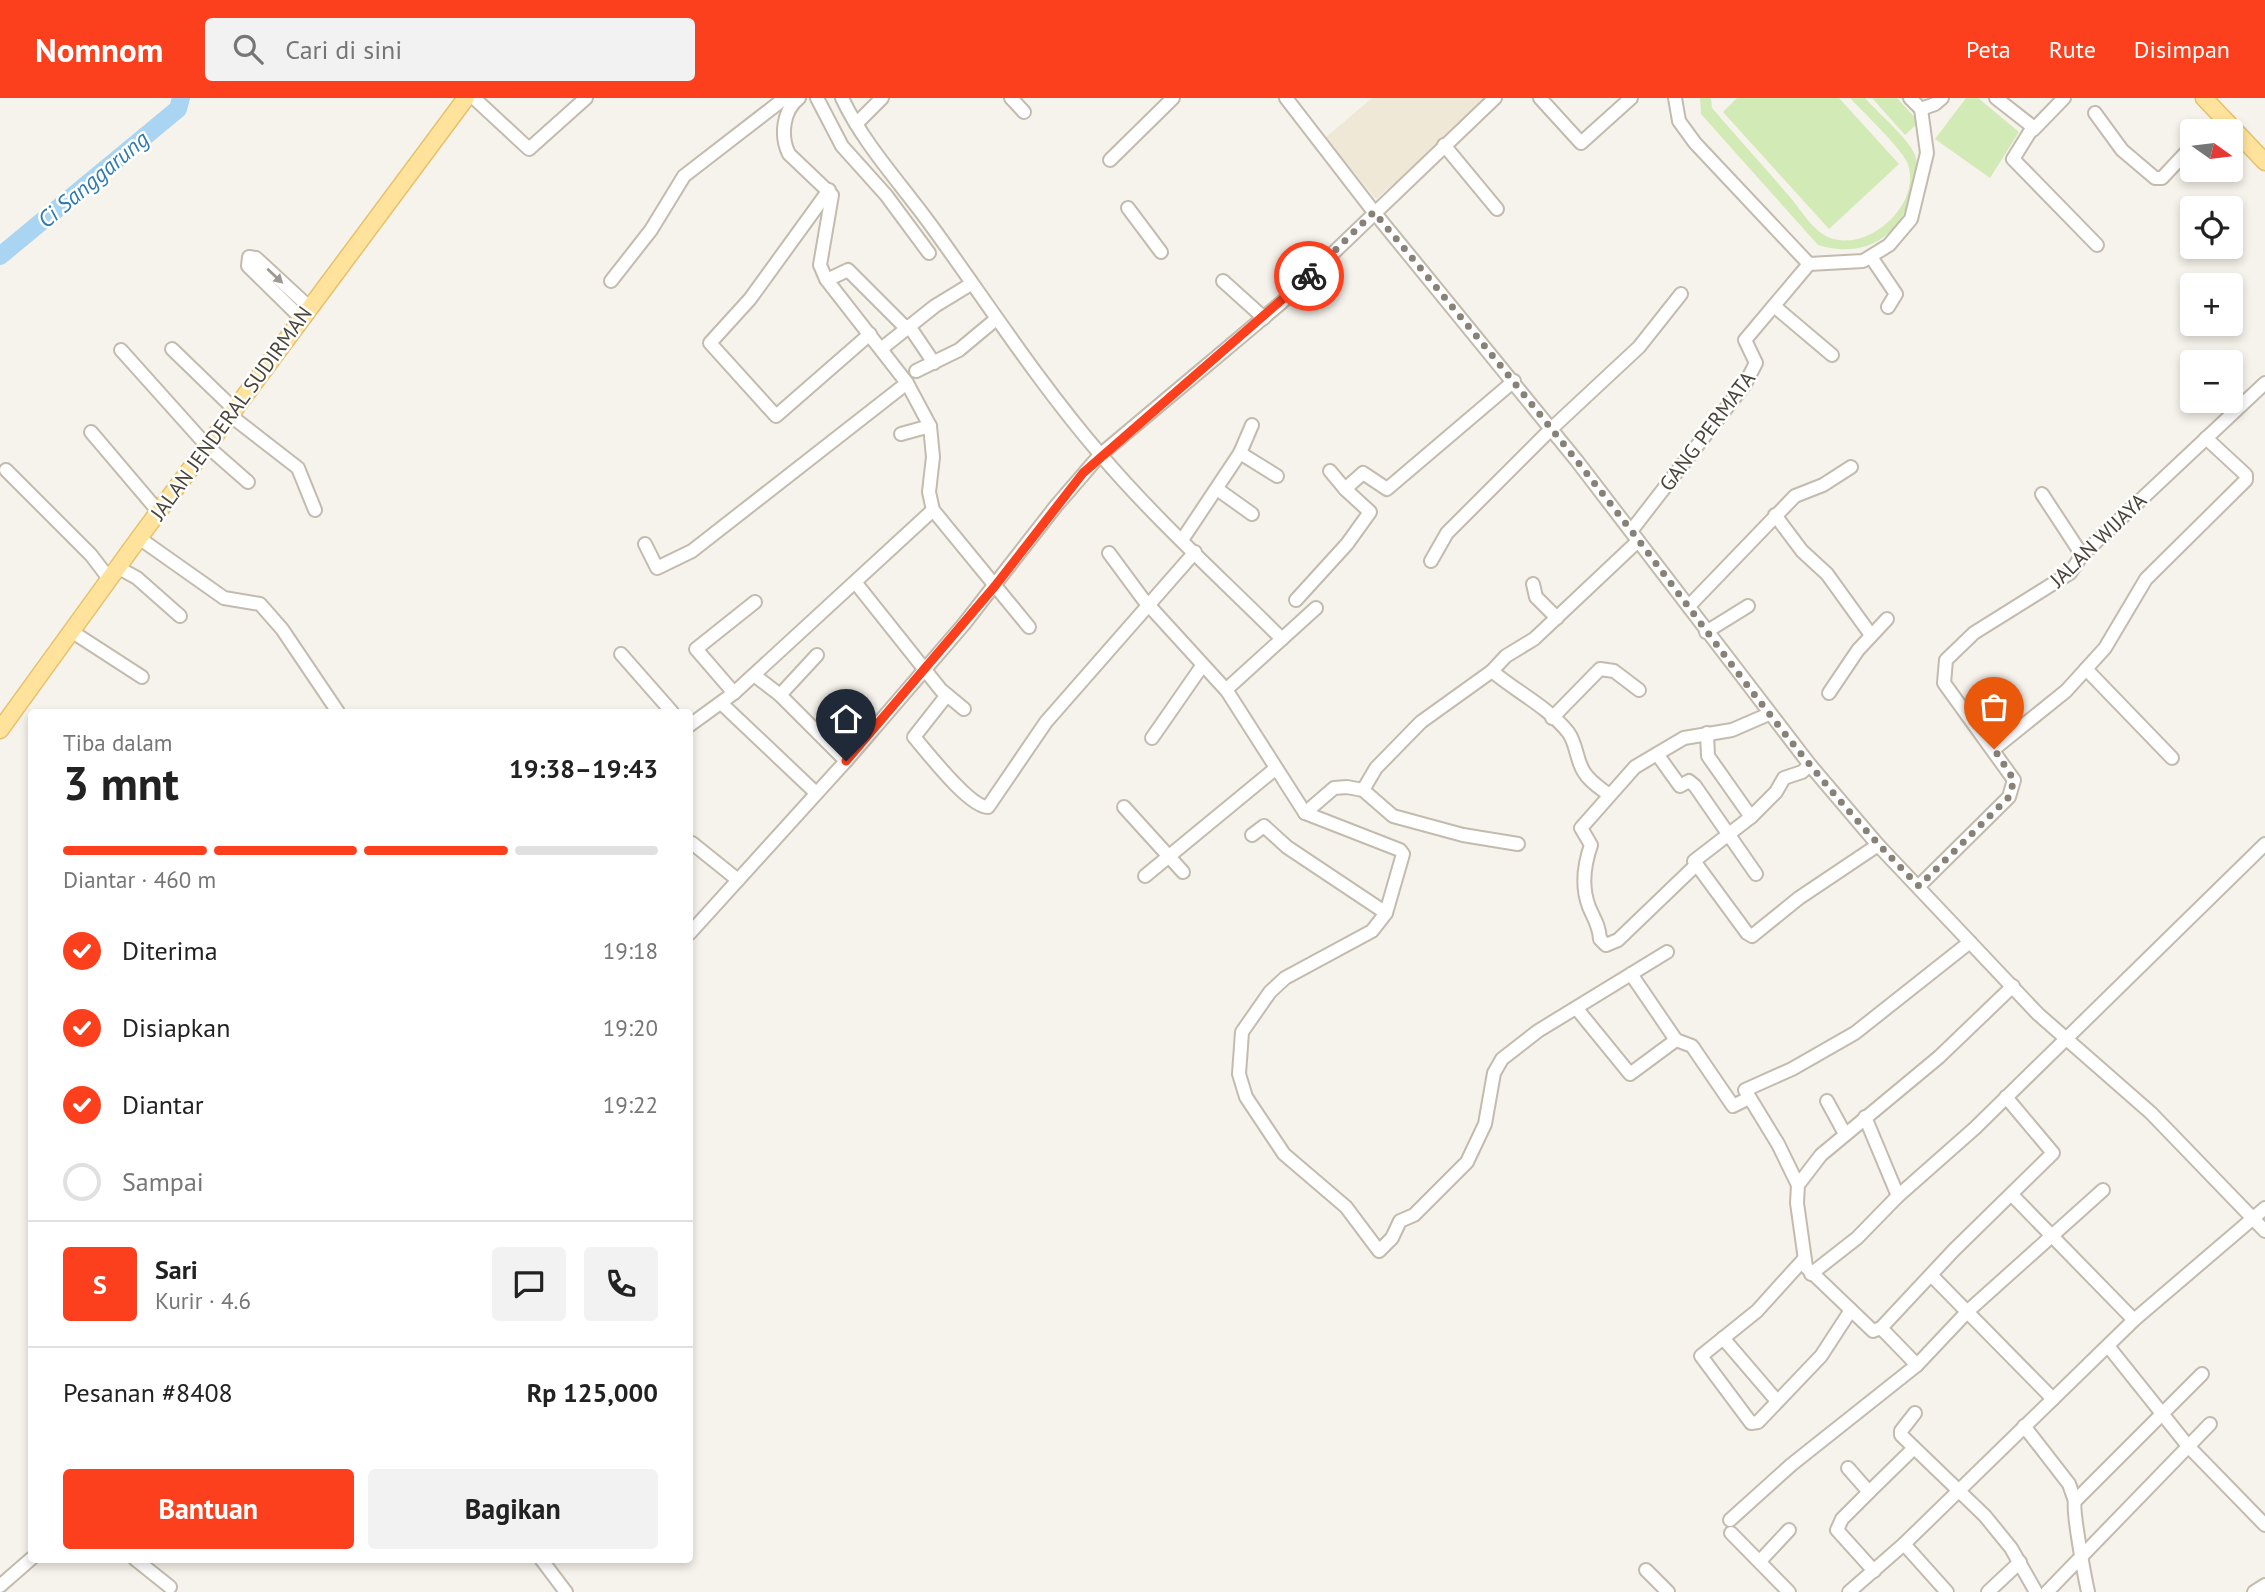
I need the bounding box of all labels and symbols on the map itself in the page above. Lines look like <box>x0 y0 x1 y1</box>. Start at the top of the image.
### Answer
north arrow <box>2180 119 2244 182</box>
water label: Ci Sanggarung <box>31 124 155 234</box>
courier <box>1274 241 1344 311</box>
one-way arrow <box>266 268 284 284</box>
street label: JALAN JENDERAL SUDIRMAN <box>144 301 318 526</box>
street label: GANG PERMATA <box>1653 365 1761 496</box>
street label: JALAN WIJAYA <box>2043 487 2153 593</box>
pin <box>1964 677 2024 749</box>
pin <box>816 689 876 761</box>

